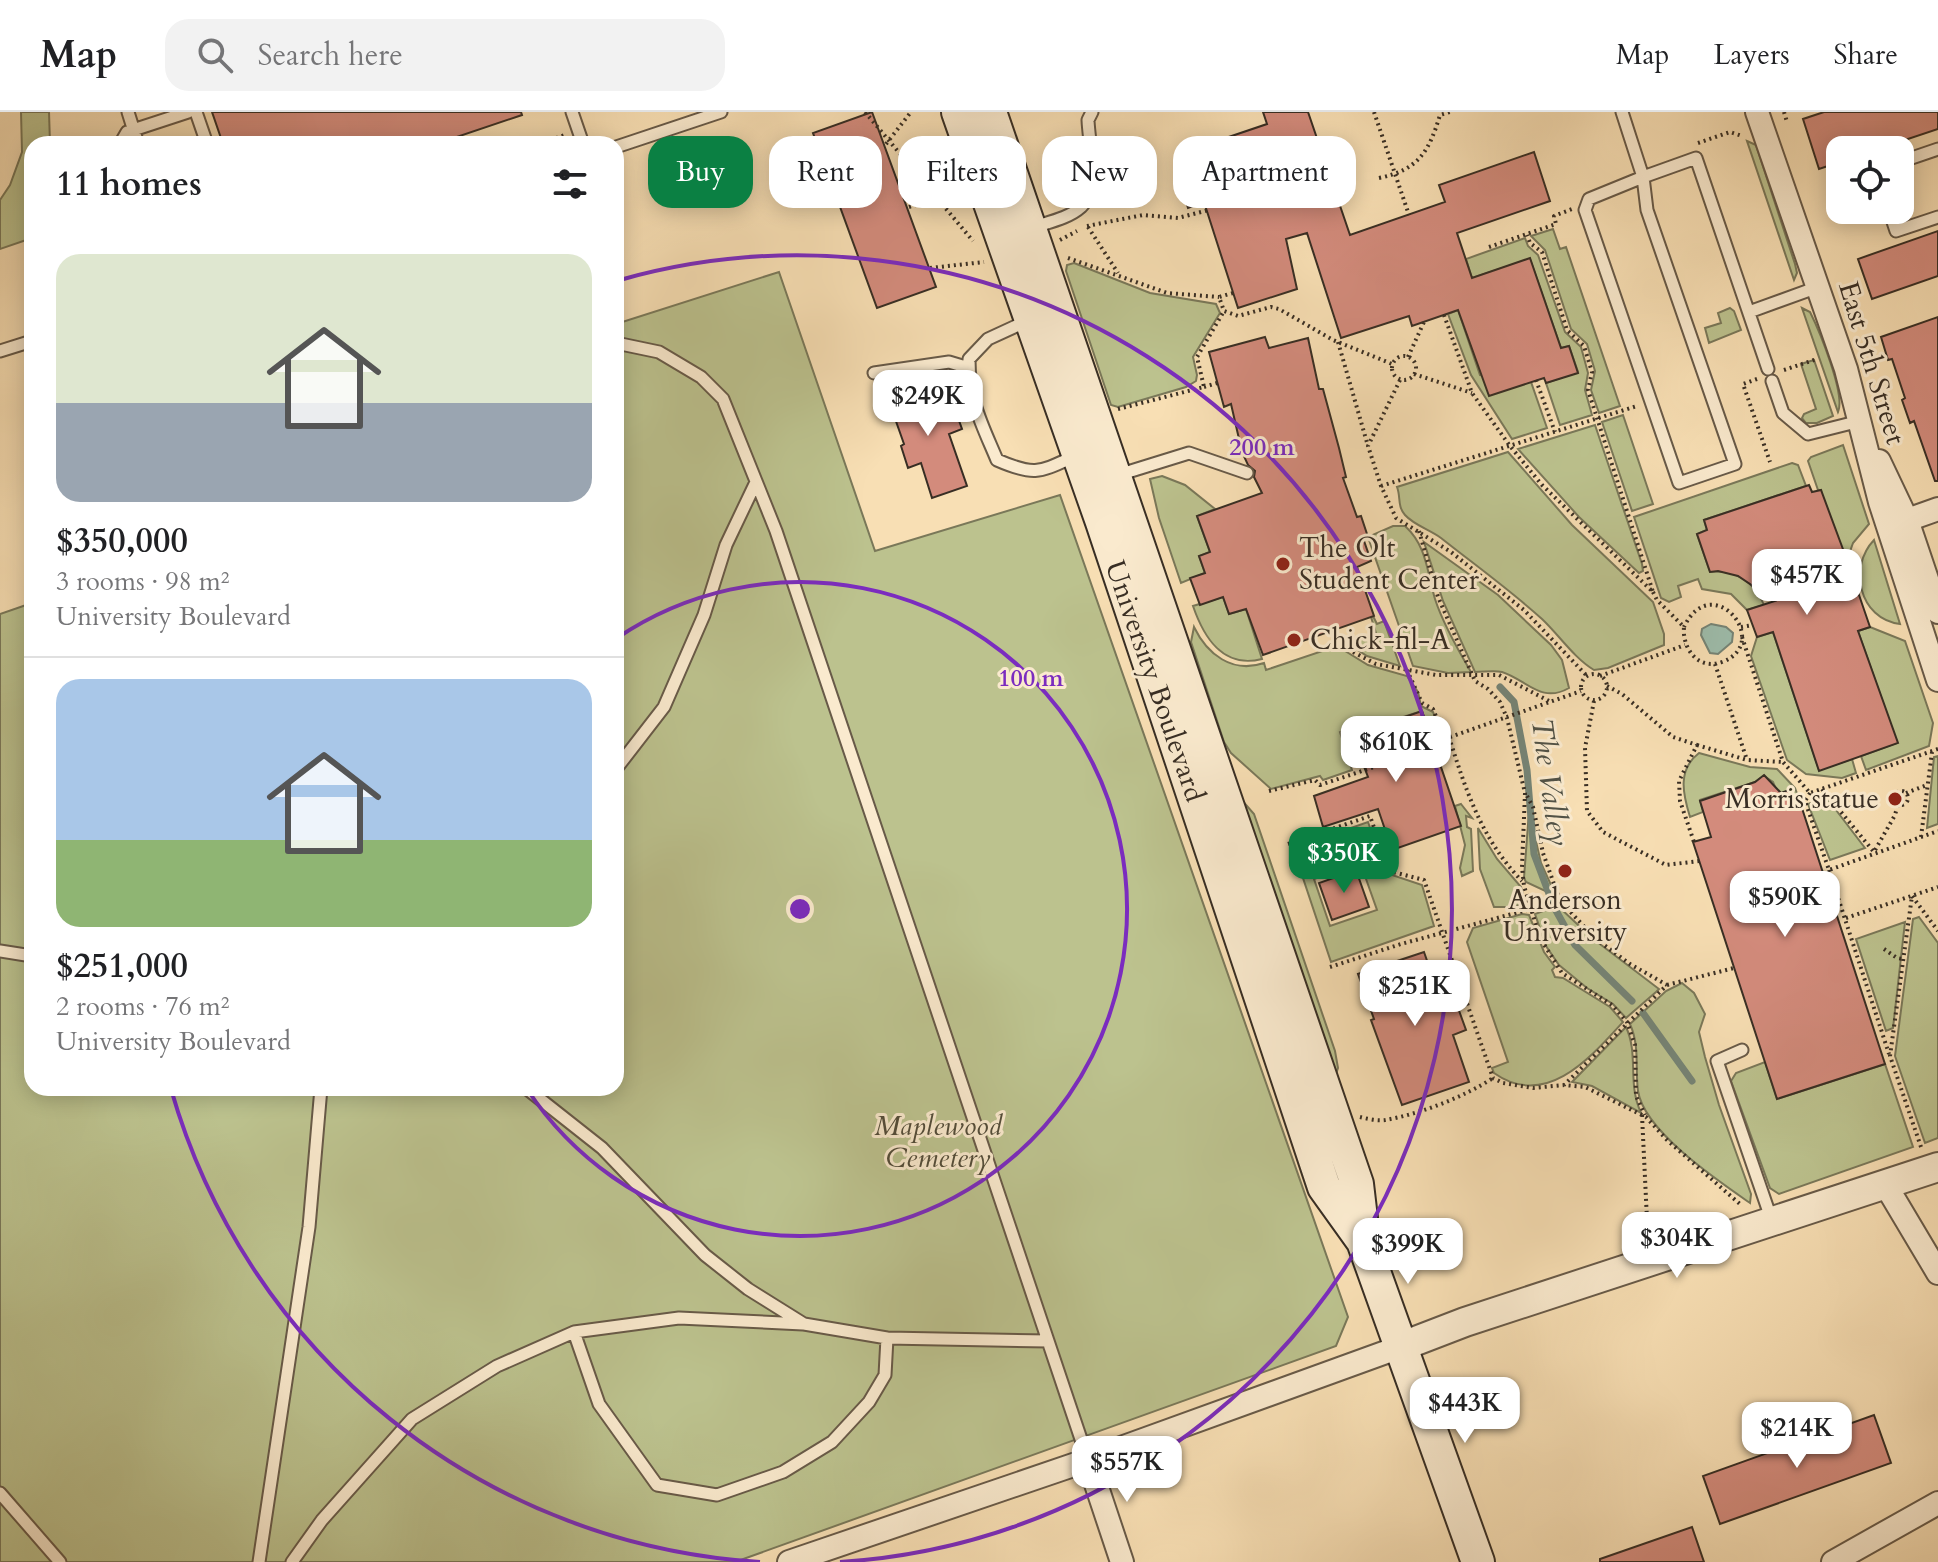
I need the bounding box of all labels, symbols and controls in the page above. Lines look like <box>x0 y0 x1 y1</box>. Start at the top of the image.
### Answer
search box <box>165 19 725 91</box>
text: Map <box>40 29 117 81</box>
icon: search <box>193 33 237 77</box>
text: Search here <box>257 35 403 76</box>
text: Map <box>1616 36 1669 74</box>
text: Layers <box>1713 36 1790 74</box>
text: Share <box>1834 36 1898 74</box>
chip: Buy <box>648 136 753 208</box>
chip: Rent <box>769 136 882 208</box>
chip: Filters <box>898 136 1026 208</box>
chip: New <box>1042 136 1157 208</box>
chip: Apartment <box>1173 136 1356 208</box>
map controls <box>1826 136 1914 224</box>
button: locate <box>1826 136 1914 224</box>
text: 11 homes <box>56 161 202 207</box>
icon: filters <box>548 162 592 206</box>
street label: East 5th Street <box>1829 277 1915 449</box>
icon: home <box>252 306 396 450</box>
pin: $249K <box>872 370 984 438</box>
text: $249K <box>891 378 965 413</box>
text: 200 m <box>1229 431 1296 464</box>
text: $350,000 <box>56 518 188 564</box>
place label: The Olt Student Center <box>1299 529 1480 599</box>
pin: $457K <box>1751 549 1863 617</box>
street label: University Boulevard <box>1096 555 1214 807</box>
marker: The Olt Student Center <box>1274 555 1292 573</box>
text: $457K <box>1770 557 1844 592</box>
text: 3 rooms · 98 m² <box>56 564 229 599</box>
text: University Boulevard <box>56 599 291 634</box>
place label: Chick-fil-A <box>1310 621 1450 659</box>
marker: Chick-fil-A <box>1285 631 1303 649</box>
text: 100 m <box>998 662 1065 695</box>
water label: The Valley <box>1521 715 1579 849</box>
pin: $610K <box>1340 716 1452 784</box>
text: $610K <box>1359 724 1433 759</box>
icon: home <box>252 731 396 875</box>
place label: Morris statue <box>1725 780 1879 818</box>
marker: Morris statue <box>1886 790 1904 808</box>
pin: $350K <box>1288 827 1400 895</box>
text: $350K <box>1307 835 1381 870</box>
marker: Anderson University <box>1556 862 1574 880</box>
pin: $590K <box>1729 871 1841 939</box>
text: $590K <box>1748 879 1822 914</box>
place label: Anderson University <box>1503 881 1628 951</box>
centre of rings <box>786 895 814 923</box>
text: $251,000 <box>56 943 188 989</box>
pin: $251K <box>1359 960 1471 1028</box>
text: $251K <box>1378 968 1452 1003</box>
text: 2 rooms · 76 m² <box>56 989 229 1024</box>
text: University Boulevard <box>56 1024 291 1059</box>
park label: Maplewood Cemetery <box>874 1107 1003 1177</box>
pin: $304K <box>1621 1212 1733 1280</box>
pin: $399K <box>1352 1218 1464 1286</box>
text: $304K <box>1640 1220 1714 1255</box>
text: $399K <box>1371 1226 1445 1261</box>
pin: $443K <box>1409 1377 1521 1445</box>
text: $443K <box>1428 1385 1502 1420</box>
pin: $214K <box>1741 1402 1853 1470</box>
text: $214K <box>1760 1410 1834 1445</box>
pin: $557K <box>1071 1436 1183 1504</box>
text: $557K <box>1090 1444 1164 1479</box>

